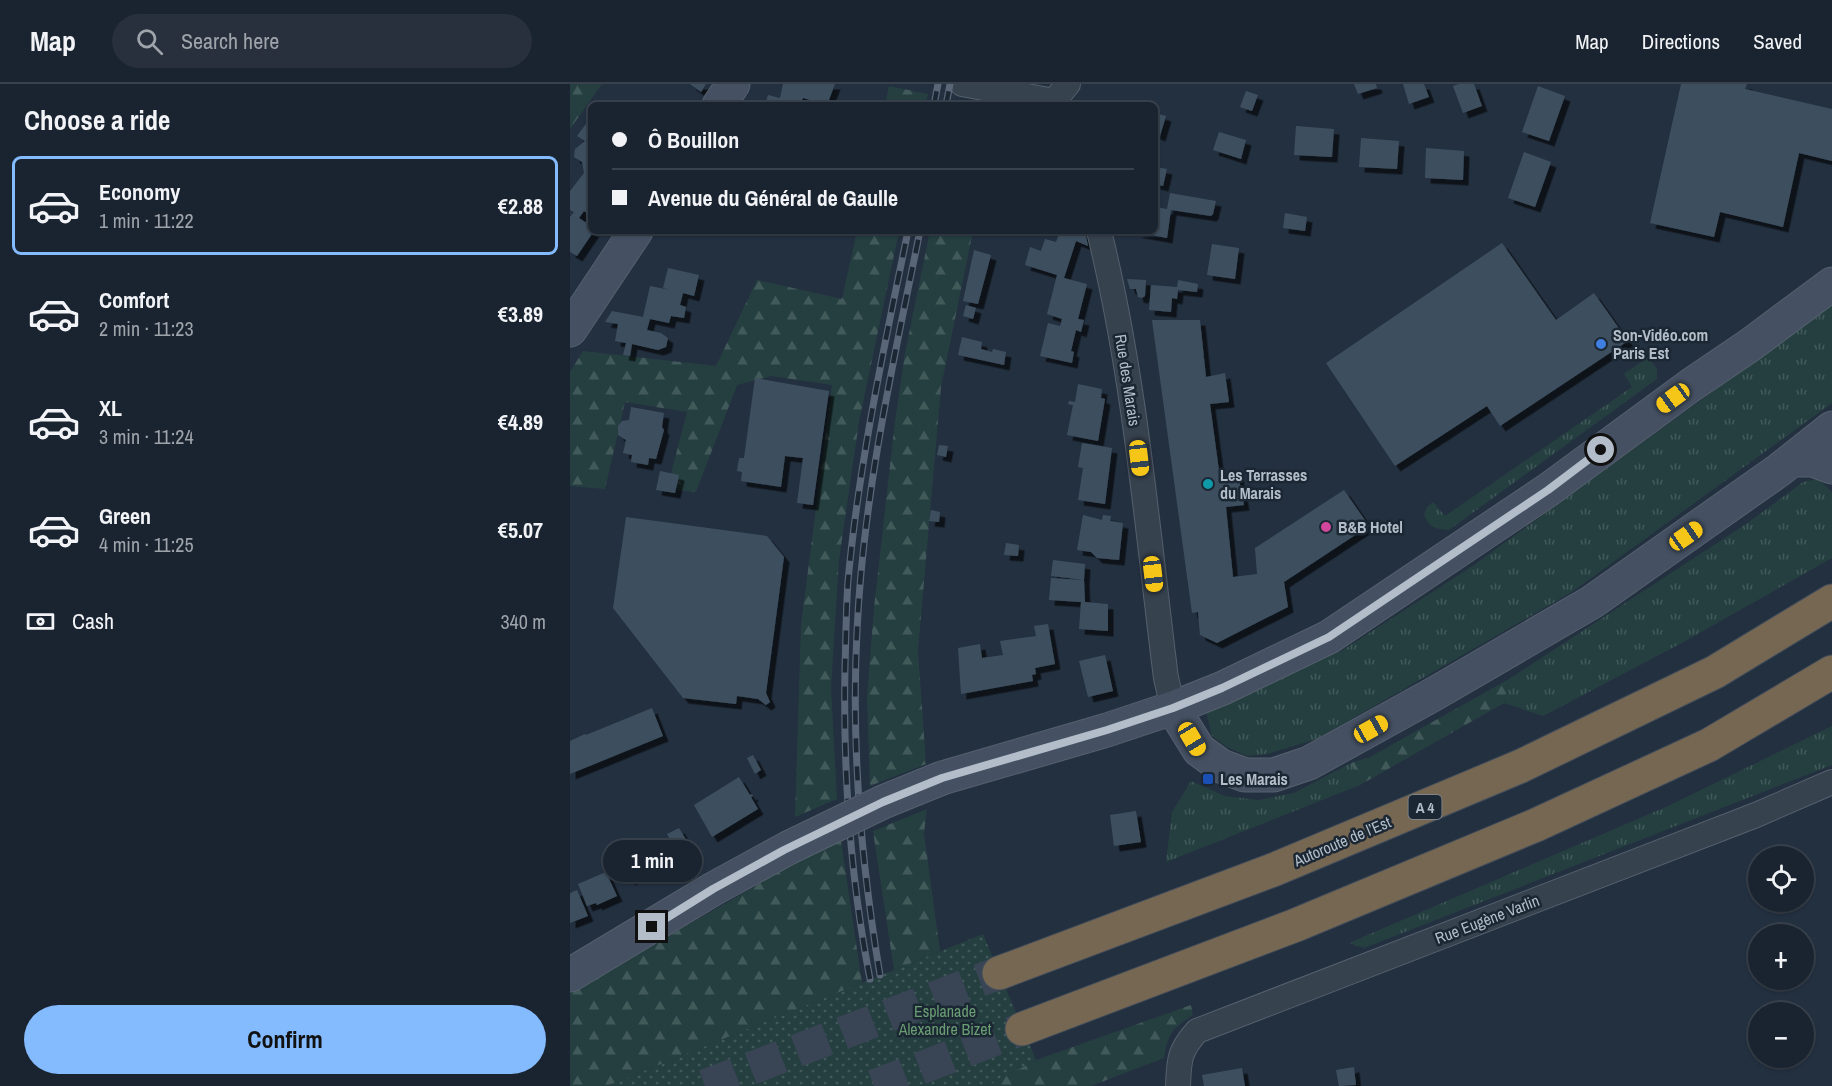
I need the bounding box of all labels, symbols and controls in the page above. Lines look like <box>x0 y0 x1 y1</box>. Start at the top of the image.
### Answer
search box <box>112 14 532 68</box>
text: Map <box>30 22 76 60</box>
icon: search <box>133 25 166 58</box>
text: Search here <box>181 26 279 56</box>
text: Map <box>1575 27 1609 56</box>
text: Directions <box>1642 27 1720 56</box>
text: Saved <box>1753 27 1802 56</box>
text: Choose a ride <box>24 102 170 138</box>
text: Ô Bouillon <box>648 125 739 155</box>
text: Economy <box>99 177 180 207</box>
icon: car <box>27 179 81 233</box>
text: Avenue du Général de Gaulle <box>648 183 898 213</box>
text: €2.88 <box>498 191 543 221</box>
text: 1 min · 11:22 <box>99 207 194 234</box>
text: Comfort <box>99 285 169 315</box>
icon: car <box>27 287 81 341</box>
text: €3.89 <box>498 299 543 329</box>
text: 2 min · 11:23 <box>99 315 194 342</box>
place label: Son-Vidéo.com Paris Est <box>1613 324 1708 364</box>
street label: Rue des Marais <box>1110 333 1146 427</box>
marker: Son-Vidéo.com Paris Est <box>1594 337 1608 351</box>
car <box>1653 380 1693 416</box>
text: XL <box>99 393 122 423</box>
icon: car <box>27 395 81 449</box>
text: €4.89 <box>498 407 543 437</box>
text: 3 min · 11:24 <box>99 423 194 450</box>
route start <box>1587 436 1614 463</box>
car <box>1128 439 1150 477</box>
place label: Les Terrasses du Marais <box>1220 464 1307 504</box>
marker: Les Terrasses du Marais <box>1201 477 1215 491</box>
text: Green <box>99 501 151 531</box>
icon: car <box>27 503 81 557</box>
text: €5.07 <box>498 515 543 545</box>
place label: B&B Hotel <box>1338 516 1403 538</box>
car <box>1666 518 1706 554</box>
marker: B&B Hotel <box>1319 520 1333 534</box>
text: 4 min · 11:25 <box>99 531 194 558</box>
car <box>1142 555 1164 593</box>
icon: cash <box>24 605 57 638</box>
text: Cash <box>72 606 114 636</box>
text: 340 m <box>500 608 546 635</box>
car <box>1351 712 1391 746</box>
car <box>1175 719 1209 759</box>
place label: Les Marais <box>1220 768 1288 790</box>
marker: Les Marais <box>1201 772 1215 786</box>
road number: A 4 <box>1408 795 1442 819</box>
street label: Autoroute de l’Est <box>1289 811 1394 872</box>
callout: 1 min <box>602 840 702 882</box>
map controls <box>1748 846 1814 1068</box>
button: locate <box>1748 846 1814 912</box>
text: 1 min <box>631 847 674 874</box>
street label: Rue Eugène Varlin <box>1432 889 1542 949</box>
route end <box>638 913 665 940</box>
button: + <box>1748 924 1814 990</box>
park label: Esplanade Alexandre Bizet <box>898 1000 992 1040</box>
button: − <box>1748 1002 1814 1068</box>
button: Confirm <box>24 1005 546 1074</box>

